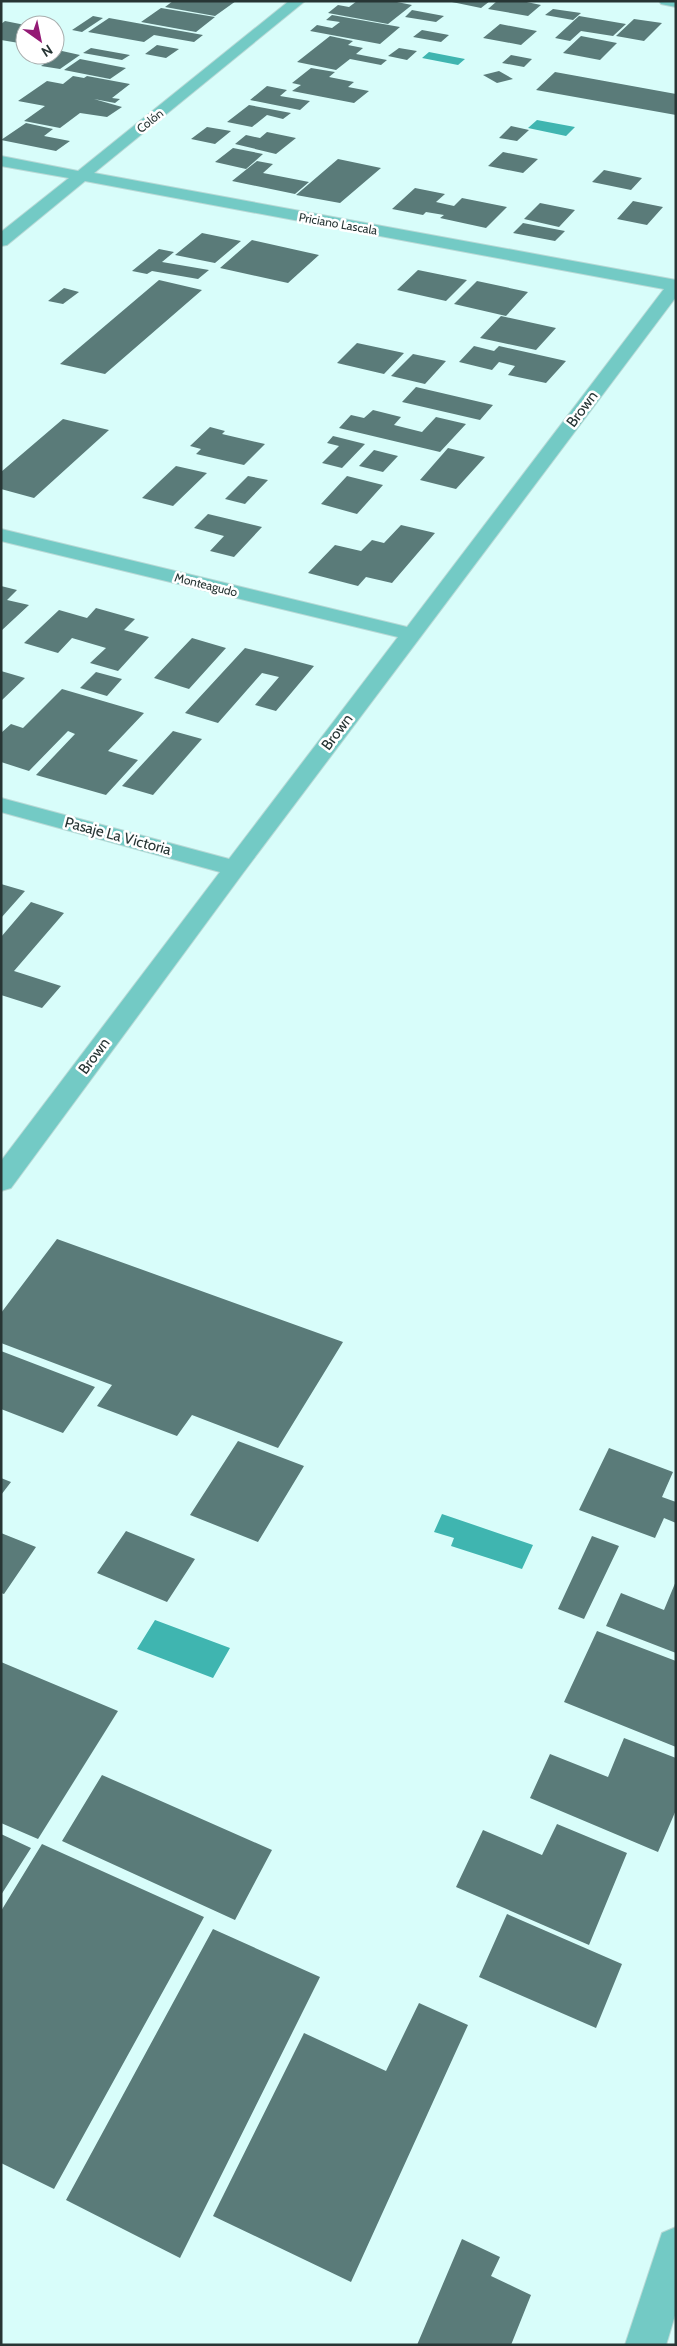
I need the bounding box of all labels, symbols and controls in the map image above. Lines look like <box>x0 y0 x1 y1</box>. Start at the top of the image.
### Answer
north arrow <box>15 15 65 65</box>
text: N <box>38 41 56 61</box>
street label: Colón <box>133 105 166 136</box>
street label: Priciano Lascala <box>298 209 379 238</box>
street label: Brown <box>563 387 601 431</box>
street label: Monteagudo <box>173 569 239 600</box>
street label: Brown <box>318 710 356 754</box>
street label: Pasaje La Victoria <box>63 813 174 859</box>
street label: Brown <box>75 1034 113 1078</box>

